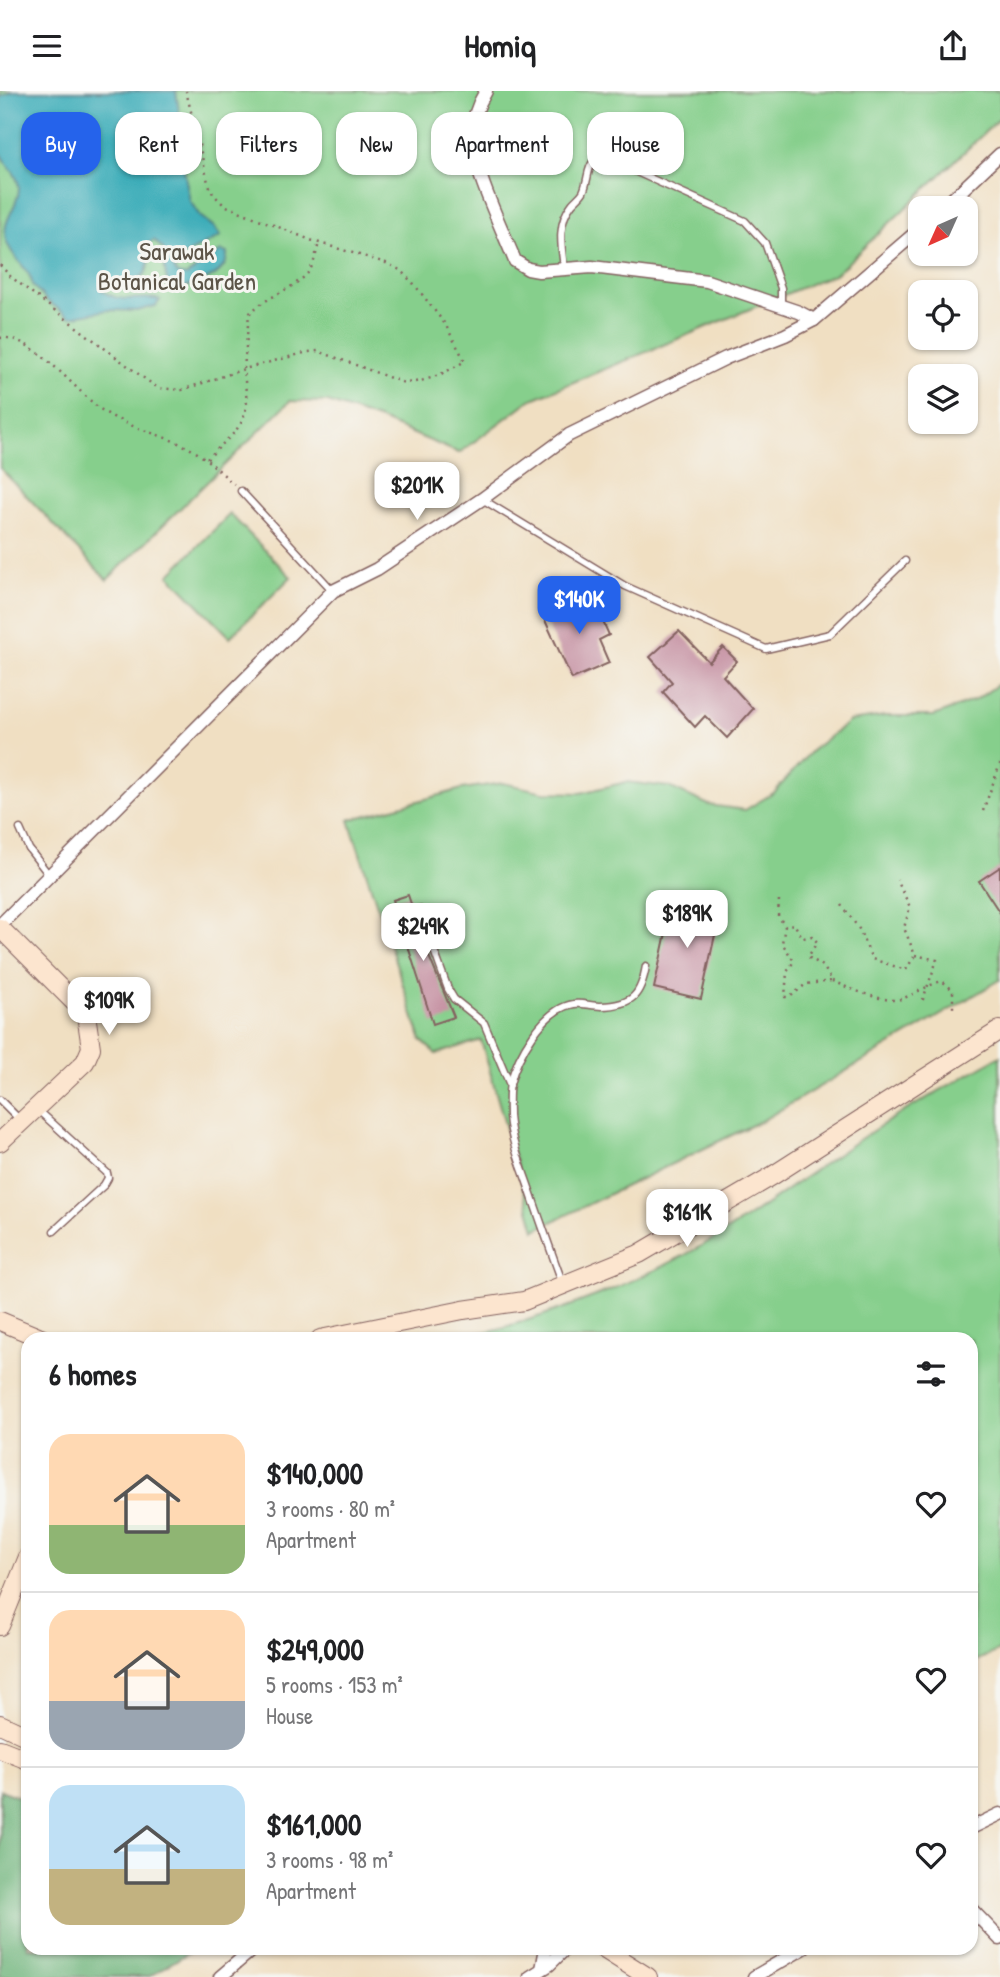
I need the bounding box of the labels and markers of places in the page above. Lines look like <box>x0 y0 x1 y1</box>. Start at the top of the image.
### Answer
pin: $201K <box>368 463 466 522</box>
pin: $140K <box>530 577 628 636</box>
pin: $189K <box>638 891 736 950</box>
pin: $249K <box>374 903 472 963</box>
pin: $109K <box>60 977 158 1037</box>
pin: $161K <box>638 1189 736 1249</box>

